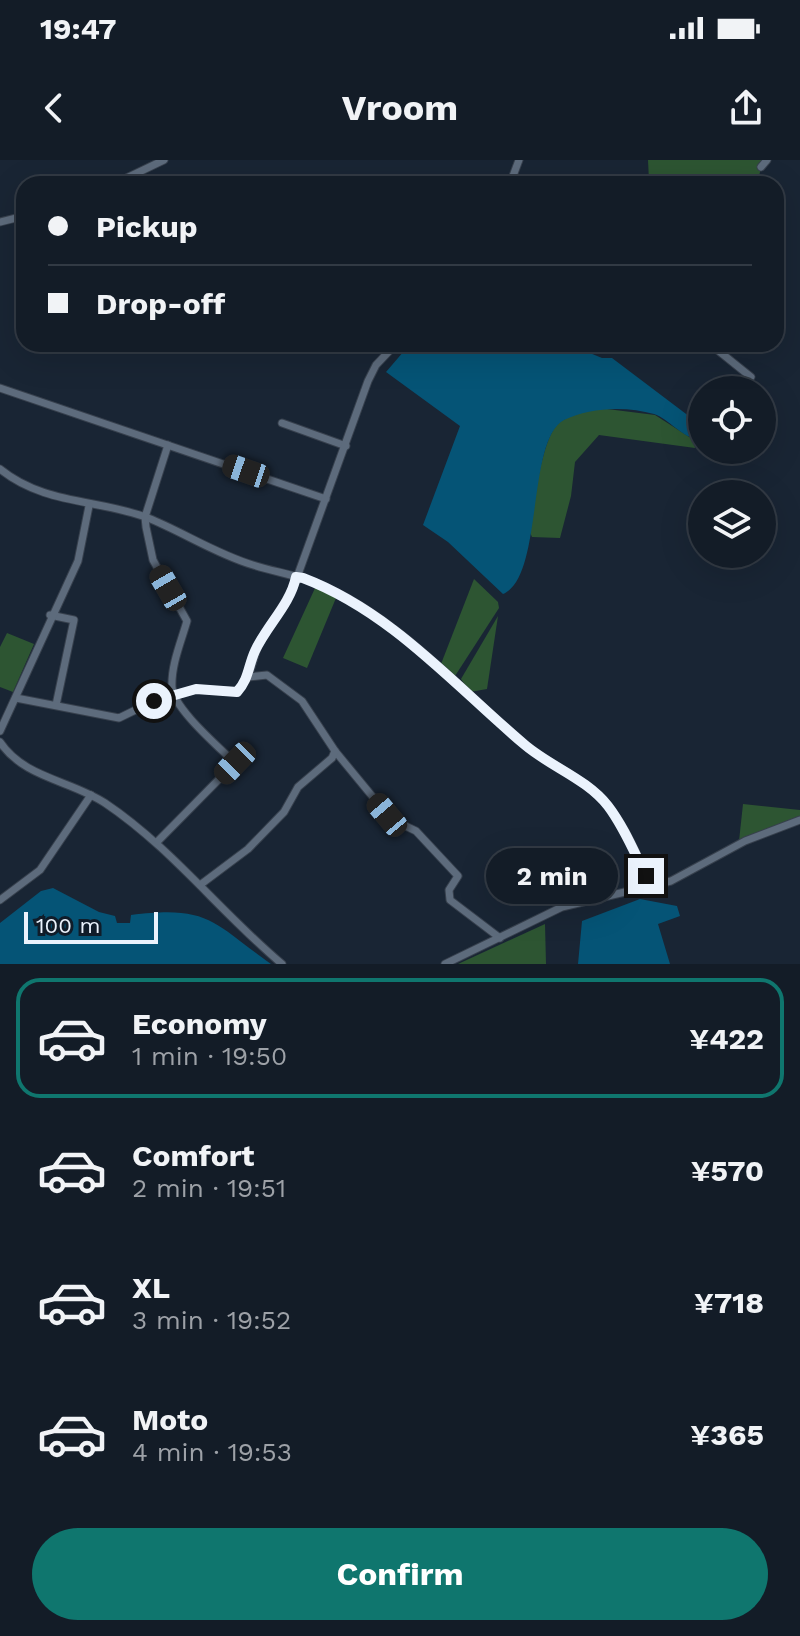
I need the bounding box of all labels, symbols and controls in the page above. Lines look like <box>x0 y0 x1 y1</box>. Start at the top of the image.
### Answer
text: 19:47 <box>40 11 117 46</box>
icon: back <box>32 86 76 130</box>
icon: share <box>724 86 768 130</box>
text: Vroom <box>342 87 458 129</box>
text: Pickup <box>96 209 198 244</box>
text: Drop-off <box>96 286 225 321</box>
map controls <box>688 376 776 568</box>
button: locate <box>688 376 776 464</box>
car <box>219 452 273 490</box>
button: layers <box>688 480 776 568</box>
car <box>146 561 190 615</box>
route start <box>136 683 172 719</box>
car <box>210 737 260 789</box>
car <box>362 789 412 841</box>
callout: 2 min <box>486 848 618 904</box>
route end <box>628 858 664 894</box>
text: 2 min <box>516 861 588 891</box>
scale bar <box>24 908 158 944</box>
text: 100 m <box>36 913 100 938</box>
icon: car <box>36 1002 108 1074</box>
text: Economy <box>132 1006 267 1041</box>
text: ¥422 <box>689 1021 764 1056</box>
text: 1 min · 19:50 <box>132 1041 287 1071</box>
icon: car <box>36 1134 108 1206</box>
text: Comfort <box>132 1138 254 1173</box>
text: ¥570 <box>691 1153 764 1188</box>
text: 2 min · 19:51 <box>132 1173 286 1203</box>
icon: car <box>36 1266 108 1338</box>
text: XL <box>132 1270 170 1305</box>
text: ¥718 <box>694 1285 764 1320</box>
text: 3 min · 19:52 <box>132 1305 291 1335</box>
icon: car <box>36 1398 108 1470</box>
text: Moto <box>132 1402 208 1437</box>
text: ¥365 <box>690 1417 764 1452</box>
text: 4 min · 19:53 <box>132 1437 292 1467</box>
button: Confirm <box>32 1528 768 1620</box>

